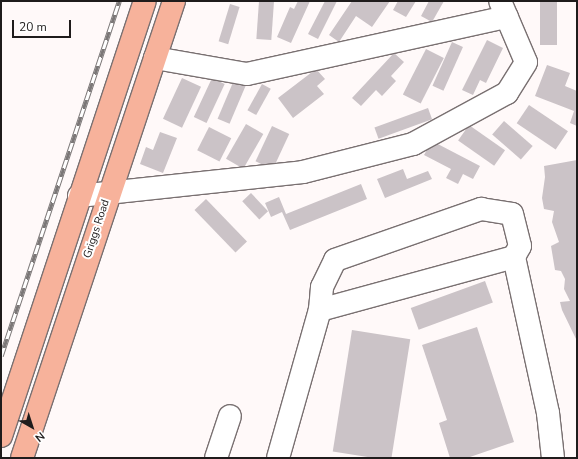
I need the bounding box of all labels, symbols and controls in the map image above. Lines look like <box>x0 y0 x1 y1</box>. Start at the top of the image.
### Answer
scale bar <box>14 12 73 38</box>
text: 20 m <box>19 19 47 35</box>
street label: Griggs Road <box>81 198 113 260</box>
north arrow <box>12 407 52 447</box>
text: N <box>32 428 48 445</box>

